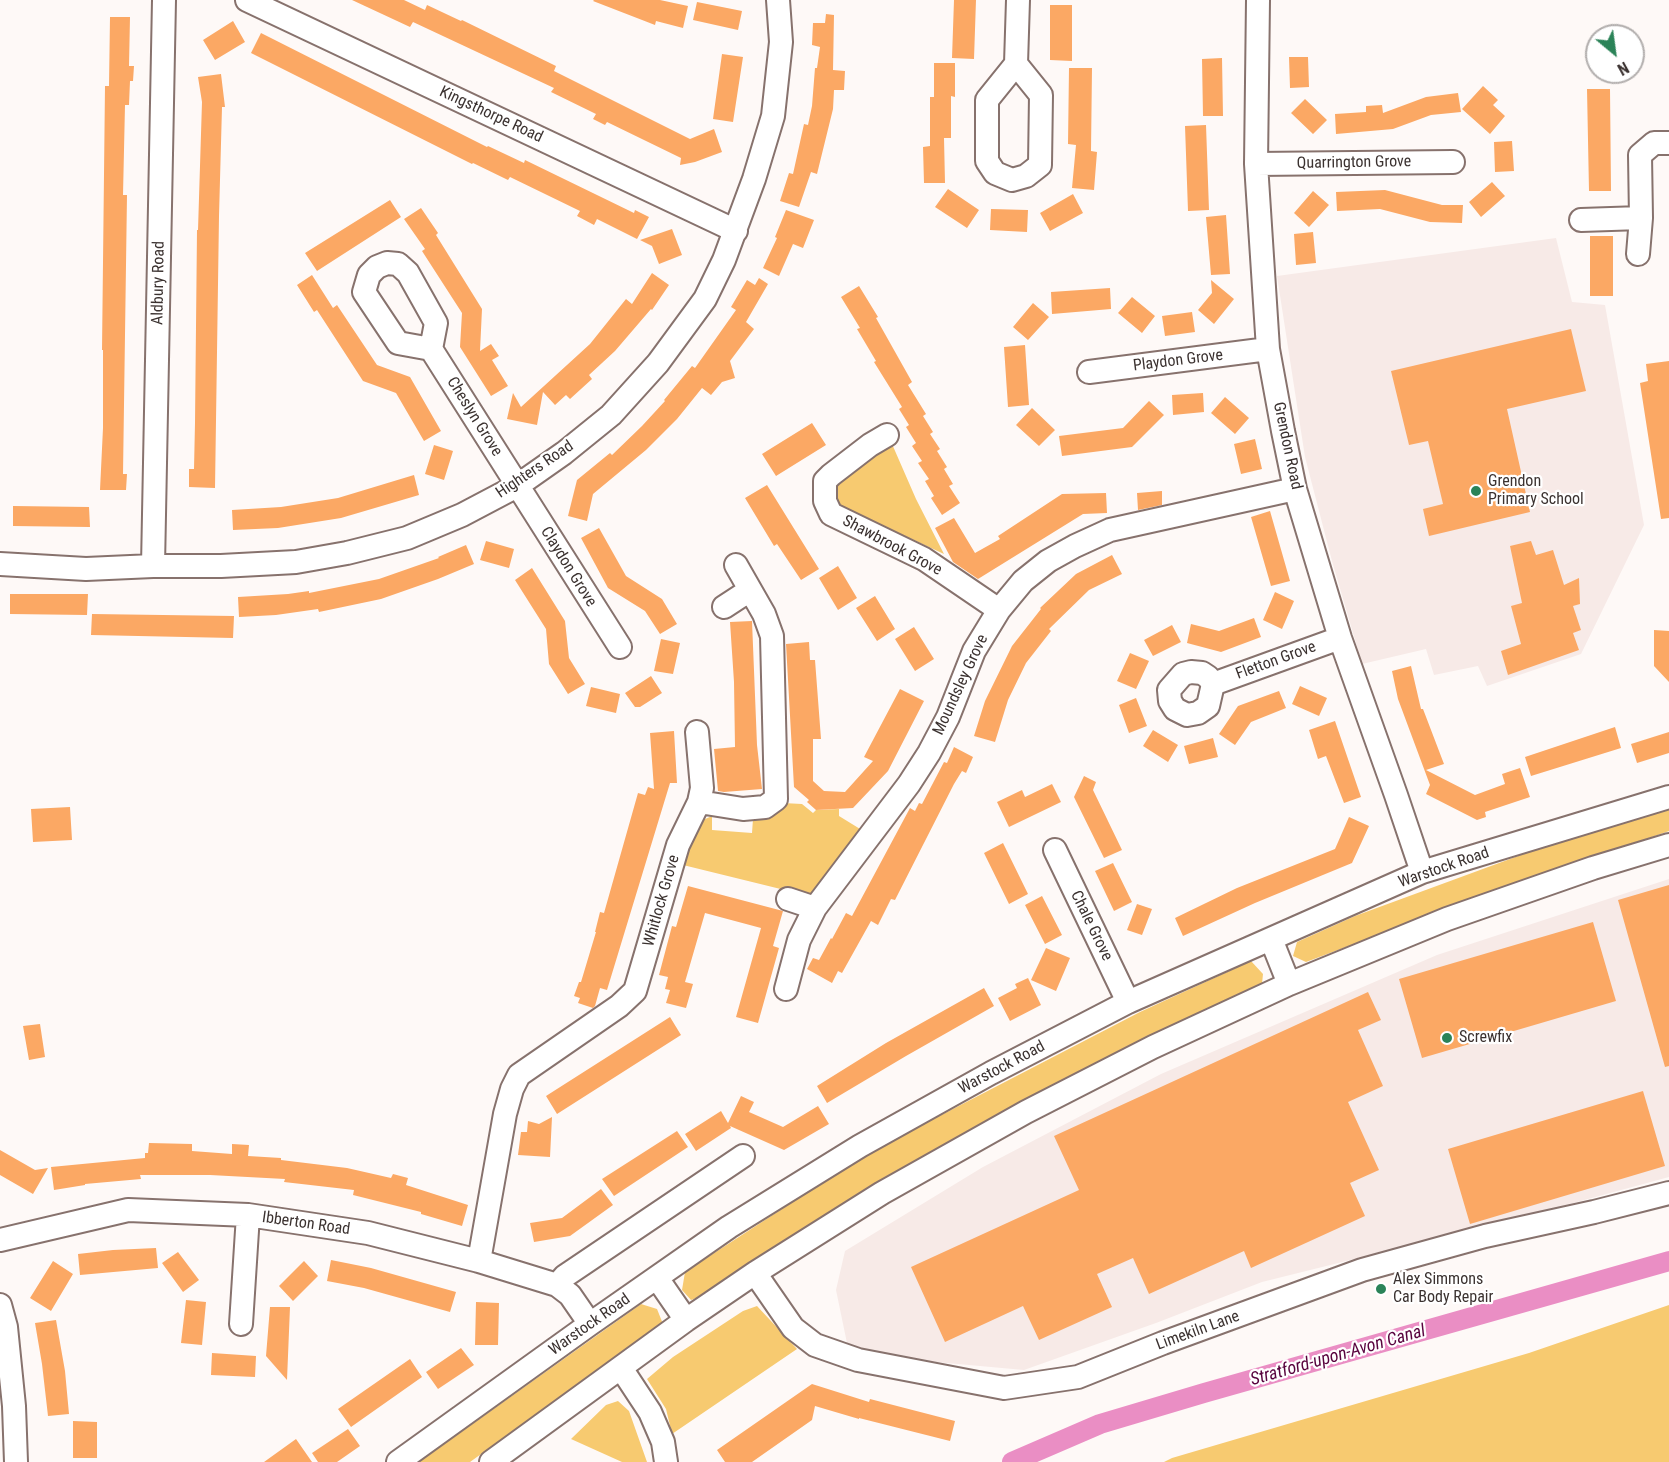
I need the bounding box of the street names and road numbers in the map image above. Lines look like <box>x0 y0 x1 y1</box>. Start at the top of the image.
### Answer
street label: Kingsthorpe Road <box>436 83 546 147</box>
street label: Quarrington Grove <box>1297 152 1411 174</box>
street label: Aldbury Road <box>149 241 169 325</box>
street label: Playdon Grove <box>1132 346 1224 376</box>
street label: Cheslyn Grove <box>442 374 506 460</box>
street label: Grendon Road <box>1268 401 1306 491</box>
street label: Highters Road <box>493 437 577 503</box>
street label: Shawbrook Grove <box>839 512 945 580</box>
street label: Claydon Grove <box>536 524 600 610</box>
street label: Moundsley Grove <box>929 632 993 738</box>
street label: Fletton Grove <box>1233 638 1319 684</box>
street label: Warstock Road <box>1396 843 1492 893</box>
street label: Whitlock Grove <box>640 853 684 949</box>
street label: Chale Grove <box>1066 888 1116 964</box>
street label: Warstock Road <box>956 1037 1048 1099</box>
street label: Ibberton Road <box>261 1208 351 1240</box>
street label: Warstock Road <box>546 1290 634 1360</box>
street label: Limekiln Lane <box>1154 1307 1242 1355</box>

